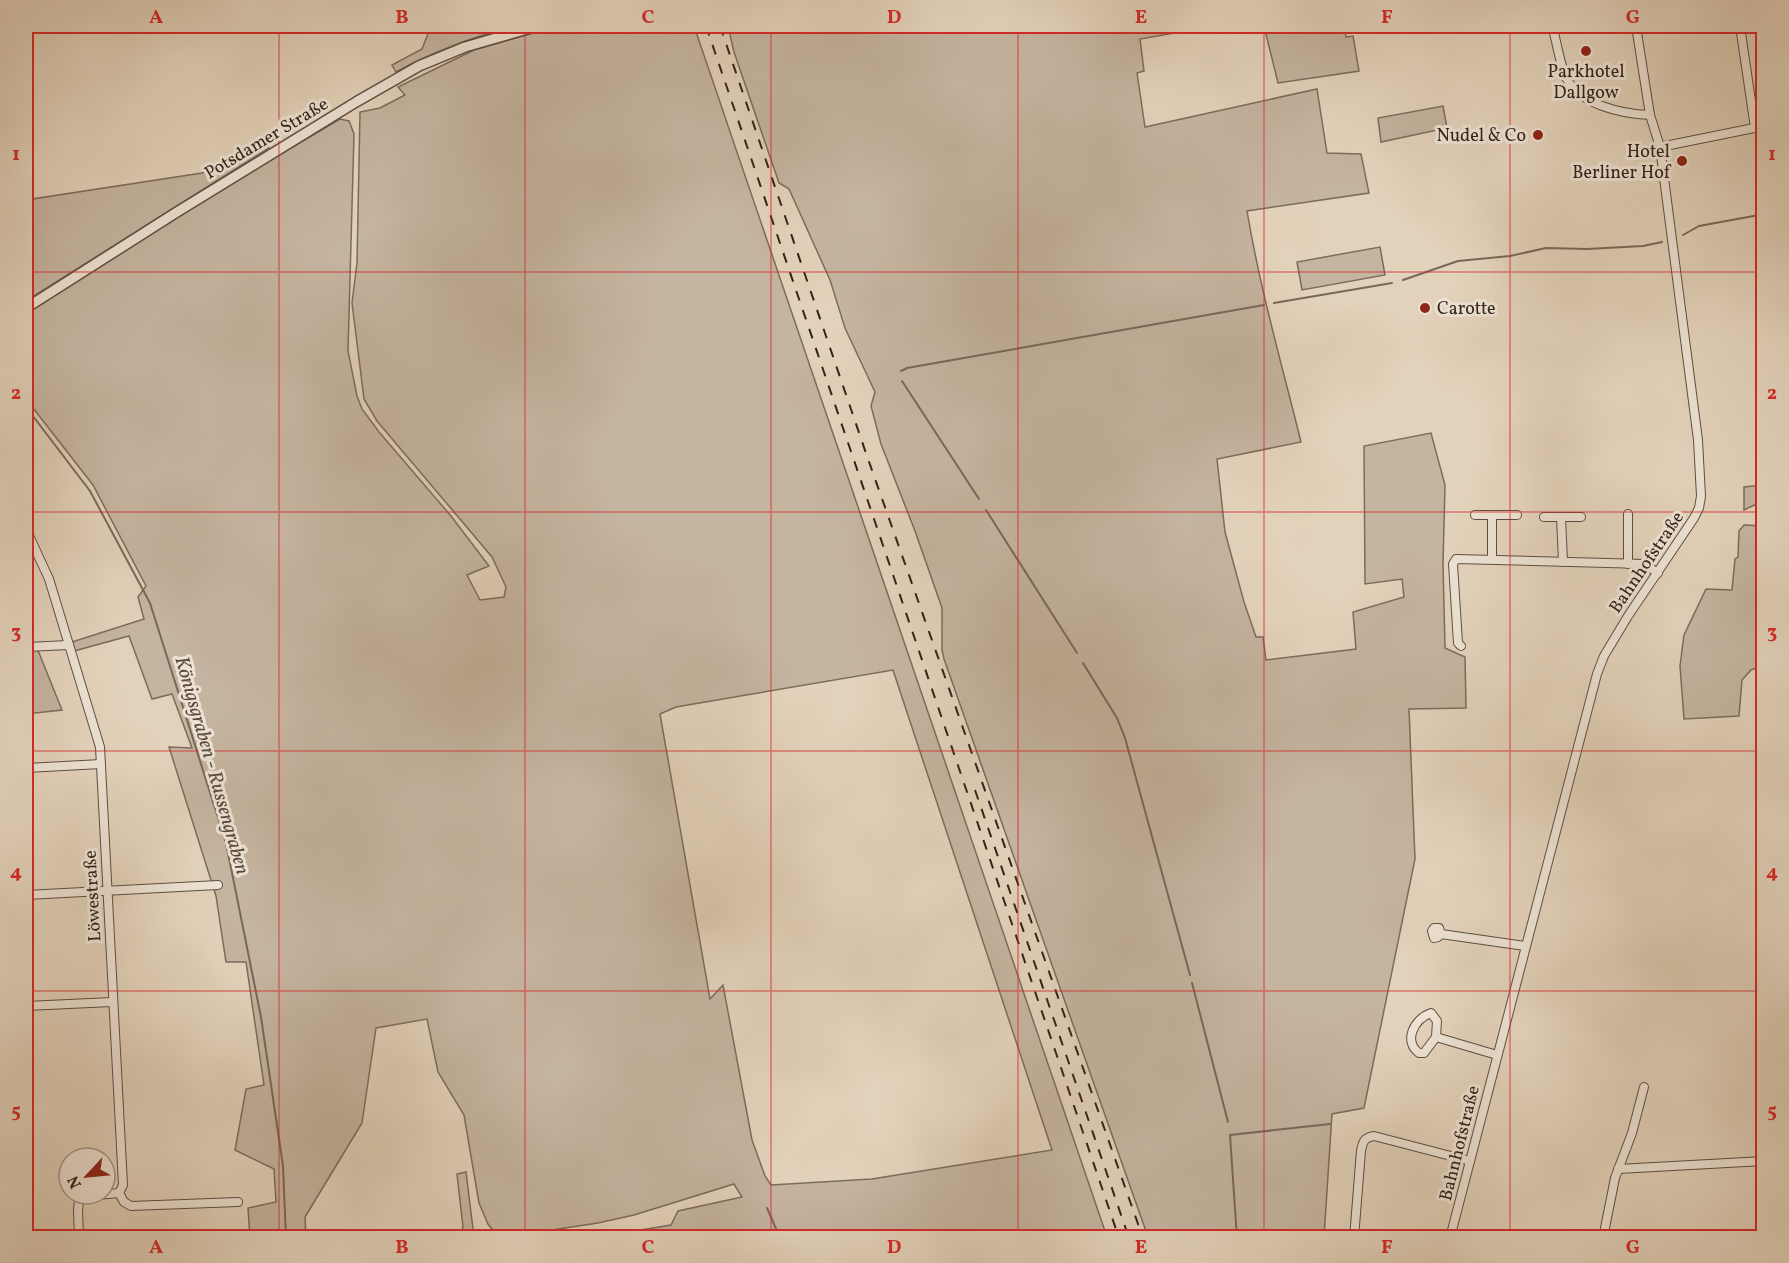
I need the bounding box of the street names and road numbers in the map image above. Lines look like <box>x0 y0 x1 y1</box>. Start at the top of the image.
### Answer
street label: Potsdamer Straße <box>200 92 333 186</box>
street label: Bahnhofstraße <box>1604 507 1691 619</box>
street label: Löwestraße <box>79 850 108 942</box>
street label: Bahnhofstraße <box>1434 1083 1487 1204</box>

